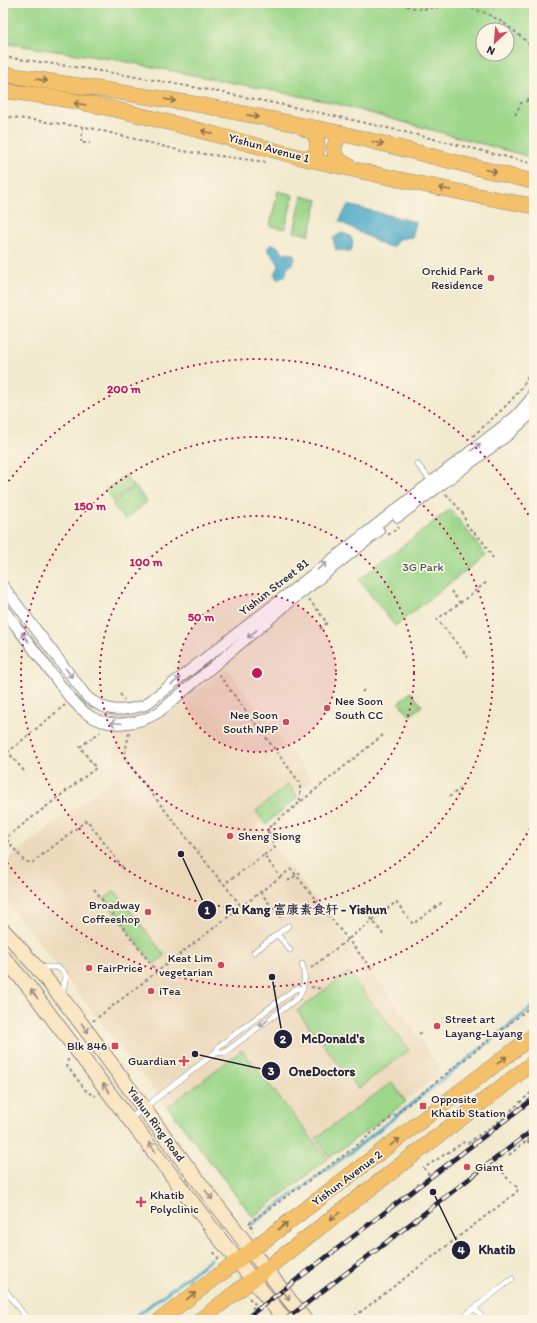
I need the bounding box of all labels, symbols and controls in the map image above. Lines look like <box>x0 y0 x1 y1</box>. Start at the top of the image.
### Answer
north arrow <box>475 22 515 62</box>
text: N <box>485 43 497 58</box>
one-way arrow <box>35 76 48 84</box>
one-way arrow <box>163 96 176 104</box>
one-way arrow <box>74 99 87 107</box>
one-way arrow <box>246 112 259 120</box>
one-way arrow <box>201 128 214 135</box>
street label: Yishun Avenue 1 <box>227 130 311 166</box>
one-way arrow <box>371 139 384 147</box>
one-way arrow <box>484 168 497 175</box>
one-way arrow <box>439 184 452 192</box>
place label: Orchid Park Residence <box>422 264 484 292</box>
marker: Orchid Park Residence <box>486 273 496 283</box>
text: 200 m <box>107 382 142 396</box>
one-way arrow <box>470 443 481 452</box>
text: 150 m <box>74 499 107 513</box>
text: 100 m <box>129 555 163 569</box>
street label: Yishun Street 81 <box>237 555 312 618</box>
park label: 3G Park <box>402 560 444 574</box>
one-way arrow <box>316 562 327 570</box>
text: 50 m <box>188 610 215 624</box>
one-way arrow <box>247 629 258 638</box>
one-way arrow <box>20 632 29 643</box>
centre of rings <box>250 666 264 680</box>
one-way arrow <box>65 667 73 678</box>
one-way arrow <box>171 676 181 685</box>
place label: Nee Soon South CC <box>335 694 384 722</box>
marker: Nee Soon South CC <box>322 703 332 713</box>
place label: Nee Soon South NPP <box>223 708 278 736</box>
marker: Nee Soon South NPP <box>281 717 291 727</box>
one-way arrow <box>110 719 123 726</box>
place label: Sheng Siong <box>238 829 302 843</box>
marker: Sheng Siong <box>225 831 235 841</box>
callout: Fu Kang 富康素食轩 - Yishun <box>197 897 395 922</box>
place label: Broadway Coffeeshop <box>82 898 140 926</box>
text: Fu Kang 富康素食轩 - Yishun <box>225 902 388 918</box>
text: 1 <box>204 903 210 917</box>
marker: Broadway Coffeeshop <box>143 907 153 917</box>
place label: Keat Lim vegetarian <box>159 951 214 979</box>
marker: Keat Lim vegetarian <box>216 960 226 970</box>
place label: FairPrice <box>97 961 143 975</box>
marker: FairPrice <box>84 963 94 973</box>
place label: iTea <box>159 984 182 998</box>
marker: iTea <box>146 986 156 996</box>
one-way arrow <box>30 988 38 999</box>
place label: Street art Layang-Layang <box>445 1012 524 1040</box>
one-way arrow <box>259 1019 270 1027</box>
marker: Street art Layang-Layang <box>432 1021 442 1031</box>
one-way arrow <box>81 1022 90 1033</box>
callout: McDonald's <box>273 1026 372 1051</box>
text: McDonald's <box>301 1031 365 1046</box>
text: 2 <box>280 1032 287 1046</box>
place label: Blk 846 <box>67 1039 107 1053</box>
marker: Blk 846 <box>110 1041 120 1051</box>
place label: Guardian <box>128 1054 176 1068</box>
marker: Guardian <box>179 1056 189 1066</box>
one-way arrow <box>496 1056 507 1064</box>
callout: OneDoctors <box>261 1059 363 1084</box>
text: 3 <box>268 1064 275 1078</box>
text: OneDoctors <box>289 1064 355 1079</box>
one-way arrow <box>102 1083 111 1094</box>
street label: Yishun Ring Road <box>124 1084 188 1165</box>
place label: Opposite Khatib Station <box>431 1092 506 1120</box>
marker: Opposite Khatib Station <box>418 1101 428 1111</box>
one-way arrow <box>389 1137 400 1146</box>
one-way arrow <box>147 1142 156 1153</box>
street label: Yishun Avenue 2 <box>309 1147 385 1209</box>
place label: Giant <box>475 1160 504 1174</box>
marker: Giant <box>462 1162 472 1172</box>
place label: Khatib Polyclinic <box>150 1188 199 1216</box>
one-way arrow <box>205 1190 214 1201</box>
marker: Khatib Polyclinic <box>135 1196 147 1208</box>
one-way arrow <box>330 1212 341 1221</box>
one-way arrow <box>277 1222 288 1231</box>
callout: Khatib <box>451 1237 524 1262</box>
text: Khatib <box>478 1242 516 1257</box>
text: 4 <box>457 1243 465 1257</box>
one-way arrow <box>281 1289 290 1300</box>
one-way arrow <box>186 1292 197 1301</box>

